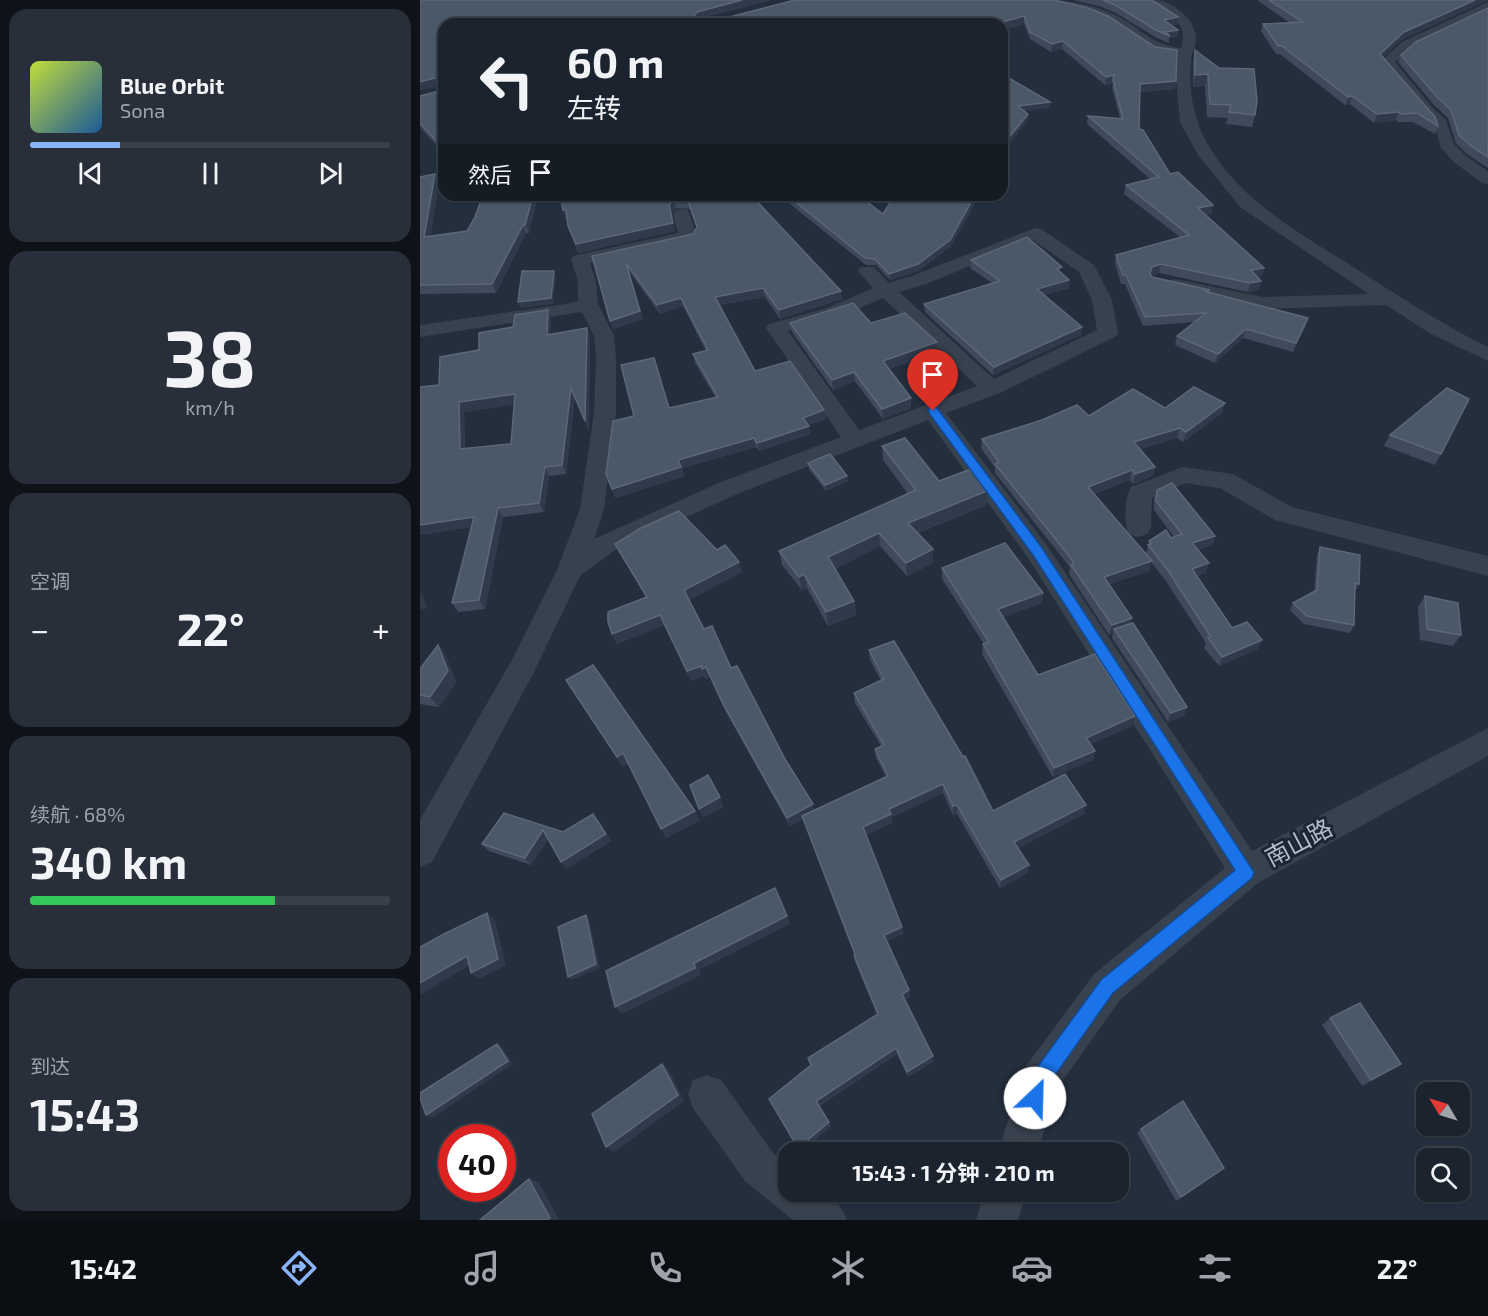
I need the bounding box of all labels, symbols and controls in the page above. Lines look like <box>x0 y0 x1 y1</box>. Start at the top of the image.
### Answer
text: 60 m <box>567 36 664 86</box>
icon: left <box>468 42 546 120</box>
text: Blue Orbit <box>120 72 224 98</box>
text: 左转 <box>567 91 621 123</box>
text: Sona <box>120 98 165 122</box>
icon: arrive <box>524 156 557 189</box>
icon: previous <box>74 157 107 190</box>
icon: pause <box>194 157 227 190</box>
icon: next <box>314 157 347 190</box>
text: 然后 <box>468 161 512 187</box>
text: 38 <box>164 309 256 403</box>
pin <box>907 349 958 411</box>
icon: arrive <box>916 358 949 391</box>
text: km/h <box>185 395 235 419</box>
text: 空调 <box>30 569 70 593</box>
text: 22° <box>177 601 244 655</box>
text: − <box>30 609 49 649</box>
text: + <box>372 609 390 649</box>
text: 续航 · 68% <box>30 802 125 826</box>
street label: 南山路 <box>1260 812 1337 871</box>
text: 340 km <box>30 834 187 888</box>
text: 到达 <box>30 1054 70 1078</box>
position arrow <box>1003 1066 1067 1130</box>
north arrow <box>1416 1082 1470 1136</box>
map controls <box>1416 1082 1470 1202</box>
text: 15:43 <box>30 1086 140 1140</box>
speed limit sign: 40 <box>438 1124 516 1202</box>
button: search <box>1416 1148 1470 1202</box>
text: 15:43 · 1 分钟 · 210 m <box>852 1159 1055 1185</box>
icon: directions <box>278 1247 320 1289</box>
icon: music <box>461 1247 503 1289</box>
icon: phone <box>644 1247 686 1289</box>
icon: climate <box>827 1247 869 1289</box>
icon: car <box>1011 1247 1053 1289</box>
icon: filters <box>1194 1247 1236 1289</box>
text: 15:42 <box>71 1252 137 1284</box>
text: 22° <box>1377 1252 1417 1284</box>

